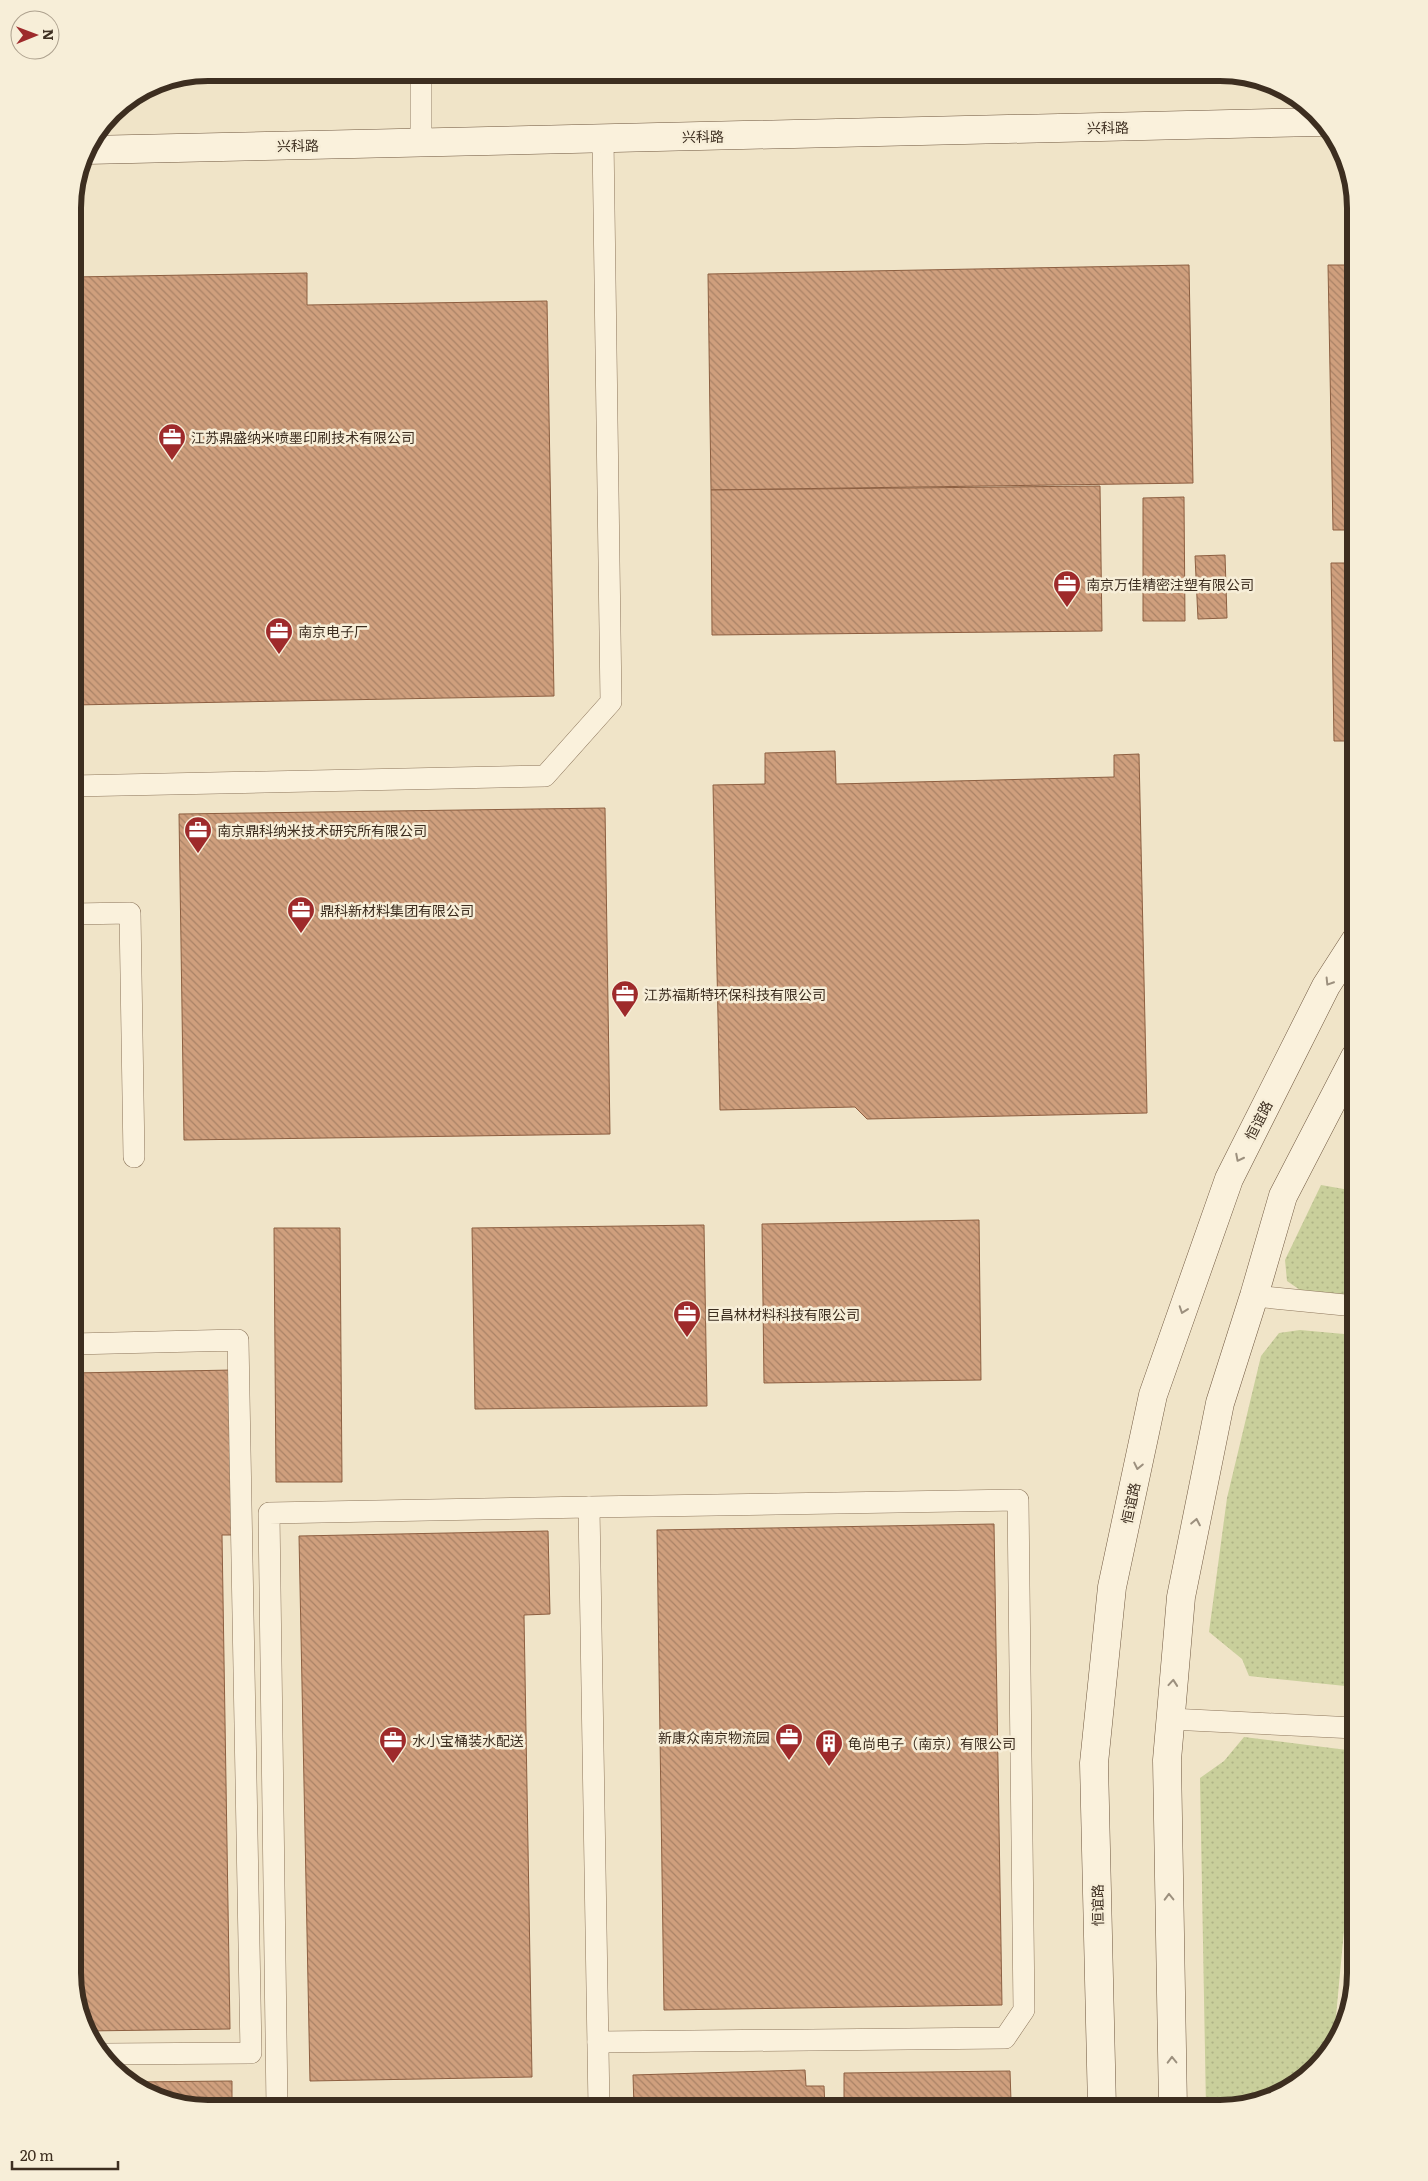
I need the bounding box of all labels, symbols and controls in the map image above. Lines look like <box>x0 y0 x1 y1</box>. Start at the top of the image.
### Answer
north arrow <box>10 10 60 60</box>
text: N <box>39 29 59 41</box>
street label: 兴科路 <box>1087 117 1129 137</box>
street label: 兴科路 <box>682 126 724 146</box>
street label: 兴科路 <box>277 135 319 155</box>
office icon: 江苏鼎盛纳米喷墨印刷技术有限公司 <box>157 422 187 461</box>
place label: 江苏鼎盛纳米喷墨印刷技术有限公司 <box>191 427 415 447</box>
office icon: 南京万佳精密注塑有限公司 <box>1052 569 1082 608</box>
place label: 南京万佳精密注塑有限公司 <box>1086 574 1254 594</box>
office icon: 南京电子厂 <box>264 616 294 655</box>
place label: 南京电子厂 <box>298 621 368 641</box>
office icon: 南京鼎科纳米技术研究所有限公司 <box>183 815 213 854</box>
place label: 南京鼎科纳米技术研究所有限公司 <box>217 820 427 840</box>
office icon: 鼎科新材料集团有限公司 <box>286 895 316 934</box>
place label: 鼎科新材料集团有限公司 <box>320 900 474 920</box>
one-way arrow <box>1325 977 1335 986</box>
office icon: 江苏福斯特环保科技有限公司 <box>610 979 640 1018</box>
place label: 江苏福斯特环保科技有限公司 <box>644 984 826 1004</box>
street label: 恒谊路 <box>1240 1097 1276 1143</box>
one-way arrow <box>1235 1153 1245 1162</box>
office icon: 巨昌林材料科技有限公司 <box>672 1299 702 1338</box>
place label: 巨昌林材料科技有限公司 <box>706 1304 860 1324</box>
one-way arrow <box>1179 1306 1189 1314</box>
one-way arrow <box>1133 1462 1143 1470</box>
street label: 恒谊路 <box>1116 1480 1144 1526</box>
one-way arrow <box>1190 1517 1200 1526</box>
one-way arrow <box>1168 1678 1179 1686</box>
office icon: 新康众南京物流园 <box>774 1722 804 1761</box>
office icon: 水小宝桶装水配送 <box>378 1725 408 1764</box>
place label: 新康众南京物流园 <box>658 1727 770 1747</box>
building icon: 龟尚电子（南京）有限公司 <box>814 1728 844 1767</box>
place label: 水小宝桶装水配送 <box>412 1730 524 1750</box>
place label: 龟尚电子（南京）有限公司 <box>848 1733 1016 1753</box>
street label: 恒谊路 <box>1087 1884 1107 1926</box>
one-way arrow <box>1164 1893 1175 1901</box>
one-way arrow <box>1167 2055 1178 2063</box>
scale bar <box>12 2138 119 2170</box>
text: 20 m <box>20 2143 54 2166</box>

